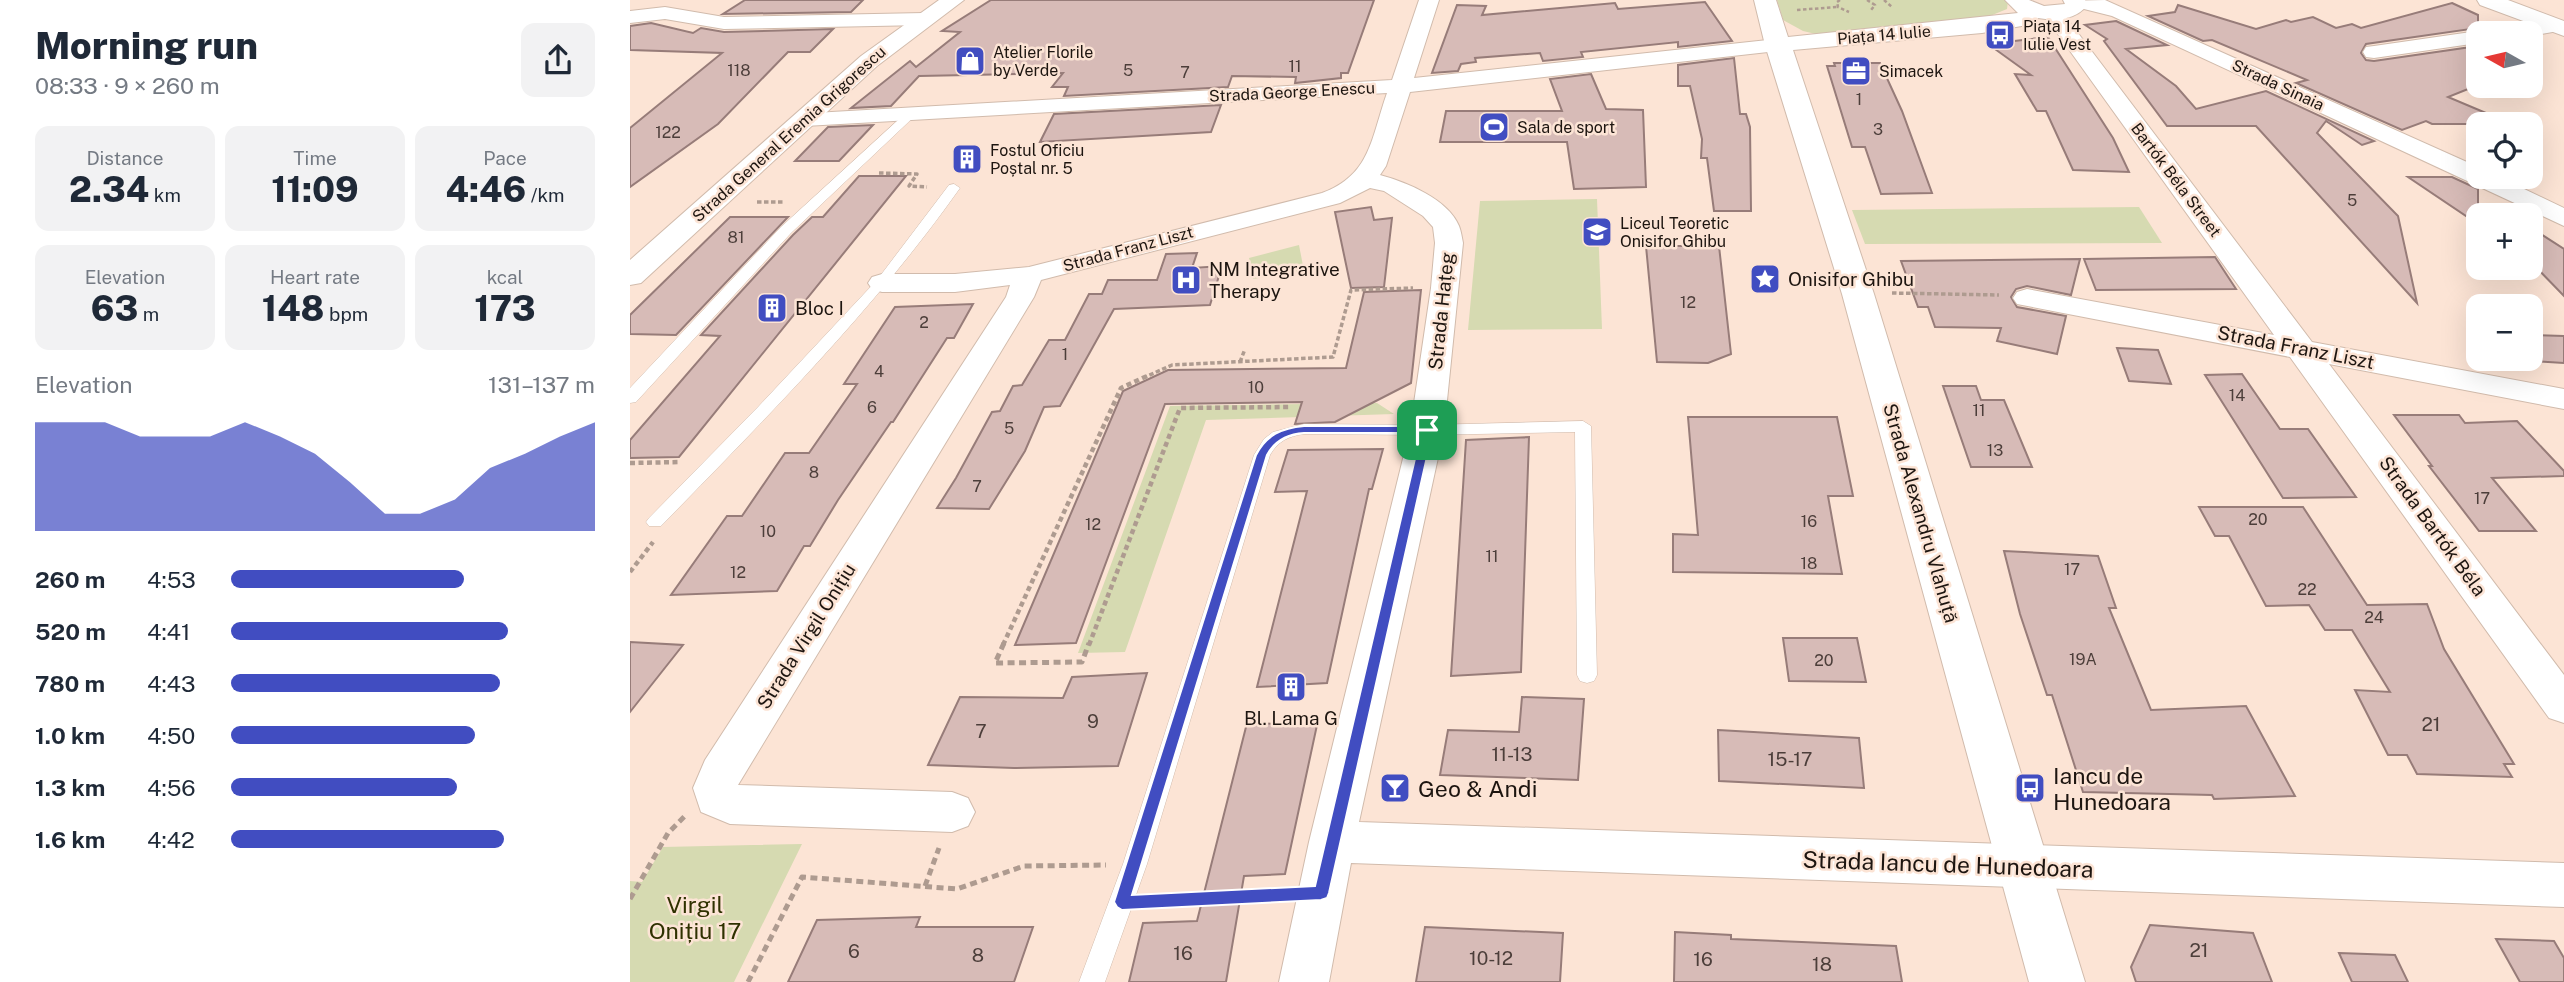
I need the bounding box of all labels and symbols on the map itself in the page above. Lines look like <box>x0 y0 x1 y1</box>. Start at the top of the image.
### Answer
place label: Piața 14 Iulie Vest <box>2023 17 2091 54</box>
bus stop icon: Piața 14 Iulie Vest <box>1983 18 2017 52</box>
street label: Piața 14 Iulie <box>1836 21 1932 49</box>
north arrow <box>2466 21 2543 98</box>
street label: Strada General Eremia Grigorescu <box>688 42 890 226</box>
place label: Atelier Florile by Verde <box>993 43 1093 80</box>
shop icon: Atelier Florile by Verde <box>953 44 987 78</box>
office icon: Simacek <box>1839 54 1873 88</box>
street label: Strada Sinaia <box>2229 55 2327 115</box>
house number: 11 <box>1288 57 1302 76</box>
house number: 118 <box>727 61 751 80</box>
house number: 5 <box>1123 61 1133 80</box>
place label: Simacek <box>1879 62 1943 81</box>
house number: 7 <box>1180 63 1190 82</box>
street label: Strada George Enescu <box>1209 78 1375 106</box>
house number: 1 <box>1856 90 1862 109</box>
sports icon: Sala de sport <box>1477 110 1511 144</box>
place label: Sala de sport <box>1517 118 1615 137</box>
street label: Bartók Béla Street <box>2127 119 2225 241</box>
house number: 3 <box>1873 120 1883 139</box>
house number: 122 <box>655 123 681 142</box>
place label: Fostul Oficiu Poștal nr. 5 <box>990 141 1084 178</box>
building icon: Fostul Oficiu Poștal nr. 5 <box>950 142 984 176</box>
house number: 5 <box>2347 191 2357 210</box>
place label: Liceul Teoretic Onisifor Ghibu <box>1620 214 1729 251</box>
school or university icon: Liceul Teoretic Onisifor Ghibu <box>1580 215 1614 249</box>
street label: Strada Franz Liszt <box>1061 222 1195 276</box>
house number: 81 <box>728 228 744 247</box>
street label: Strada Hațeg <box>1424 251 1458 371</box>
place label: NM Integrative Therapy <box>1209 258 1340 302</box>
place icon: Onisifor Ghibu <box>1748 262 1782 296</box>
hospital icon: NM Integrative Therapy <box>1169 263 1203 297</box>
place label: Onisifor Ghibu <box>1788 268 1914 290</box>
building icon: Bloc I <box>755 291 789 325</box>
house number: 12 <box>1680 293 1696 312</box>
place label: Bloc I <box>795 297 844 319</box>
house number: 2 <box>919 313 929 332</box>
street label: Strada Franz Liszt <box>2216 321 2376 373</box>
house number: 1 <box>1062 345 1068 364</box>
house number: 4 <box>874 362 884 381</box>
house number: 10 <box>1248 378 1264 397</box>
house number: 14 <box>2229 386 2245 405</box>
house number: 6 <box>867 398 877 417</box>
pin <box>1397 400 1457 460</box>
street label: Strada Alexandru Vlahuță <box>1879 401 1963 625</box>
house number: 11 <box>1972 401 1986 420</box>
house number: 5 <box>1004 419 1014 438</box>
house number: 13 <box>1987 441 2003 460</box>
street label: Strada Bartók Béla <box>2375 452 2491 600</box>
house number: 8 <box>809 463 819 482</box>
house number: 7 <box>972 477 982 496</box>
house number: 17 <box>2474 489 2490 508</box>
house number: 20 <box>2248 510 2268 529</box>
house number: 16 <box>1801 512 1817 531</box>
house number: 12 <box>1085 515 1101 534</box>
house number: 10 <box>760 522 776 541</box>
house number: 11 <box>1485 547 1499 566</box>
house number: 18 <box>1801 554 1817 573</box>
street label: Strada Virgil Onițiu <box>752 559 860 713</box>
house number: 17 <box>2064 560 2080 579</box>
house number: 12 <box>730 563 746 582</box>
house number: 22 <box>2297 580 2317 599</box>
house number: 24 <box>2364 608 2384 627</box>
house number: 19A <box>2069 650 2097 669</box>
house number: 20 <box>1814 651 1834 670</box>
building icon: Bl. Lama G <box>1274 670 1308 704</box>
place label: Bl. Lama G <box>1244 707 1338 729</box>
house number: 9 <box>1087 710 1099 732</box>
house number: 21 <box>2421 713 2441 735</box>
house number: 7 <box>975 720 987 742</box>
house number: 11-13 <box>1492 743 1532 765</box>
house number: 15-17 <box>1768 748 1812 770</box>
place label: Iancu de Hunedoara <box>2053 762 2171 815</box>
bar icon: Geo & Andi <box>1378 771 1412 805</box>
bus stop icon: Iancu de Hunedoara <box>2013 771 2047 805</box>
place label: Geo & Andi <box>1418 775 1537 802</box>
street label: Strada Iancu de Hunedoara <box>1802 845 2094 883</box>
park label: Virgil Onițiu 17 <box>649 891 741 944</box>
house number: 21 <box>2189 939 2209 961</box>
house number: 6 <box>848 940 860 962</box>
house number: 16 <box>1173 942 1193 964</box>
house number: 8 <box>972 944 984 966</box>
house number: 10-12 <box>1469 947 1513 969</box>
house number: 16 <box>1693 948 1713 970</box>
house number: 18 <box>1812 953 1832 975</box>

